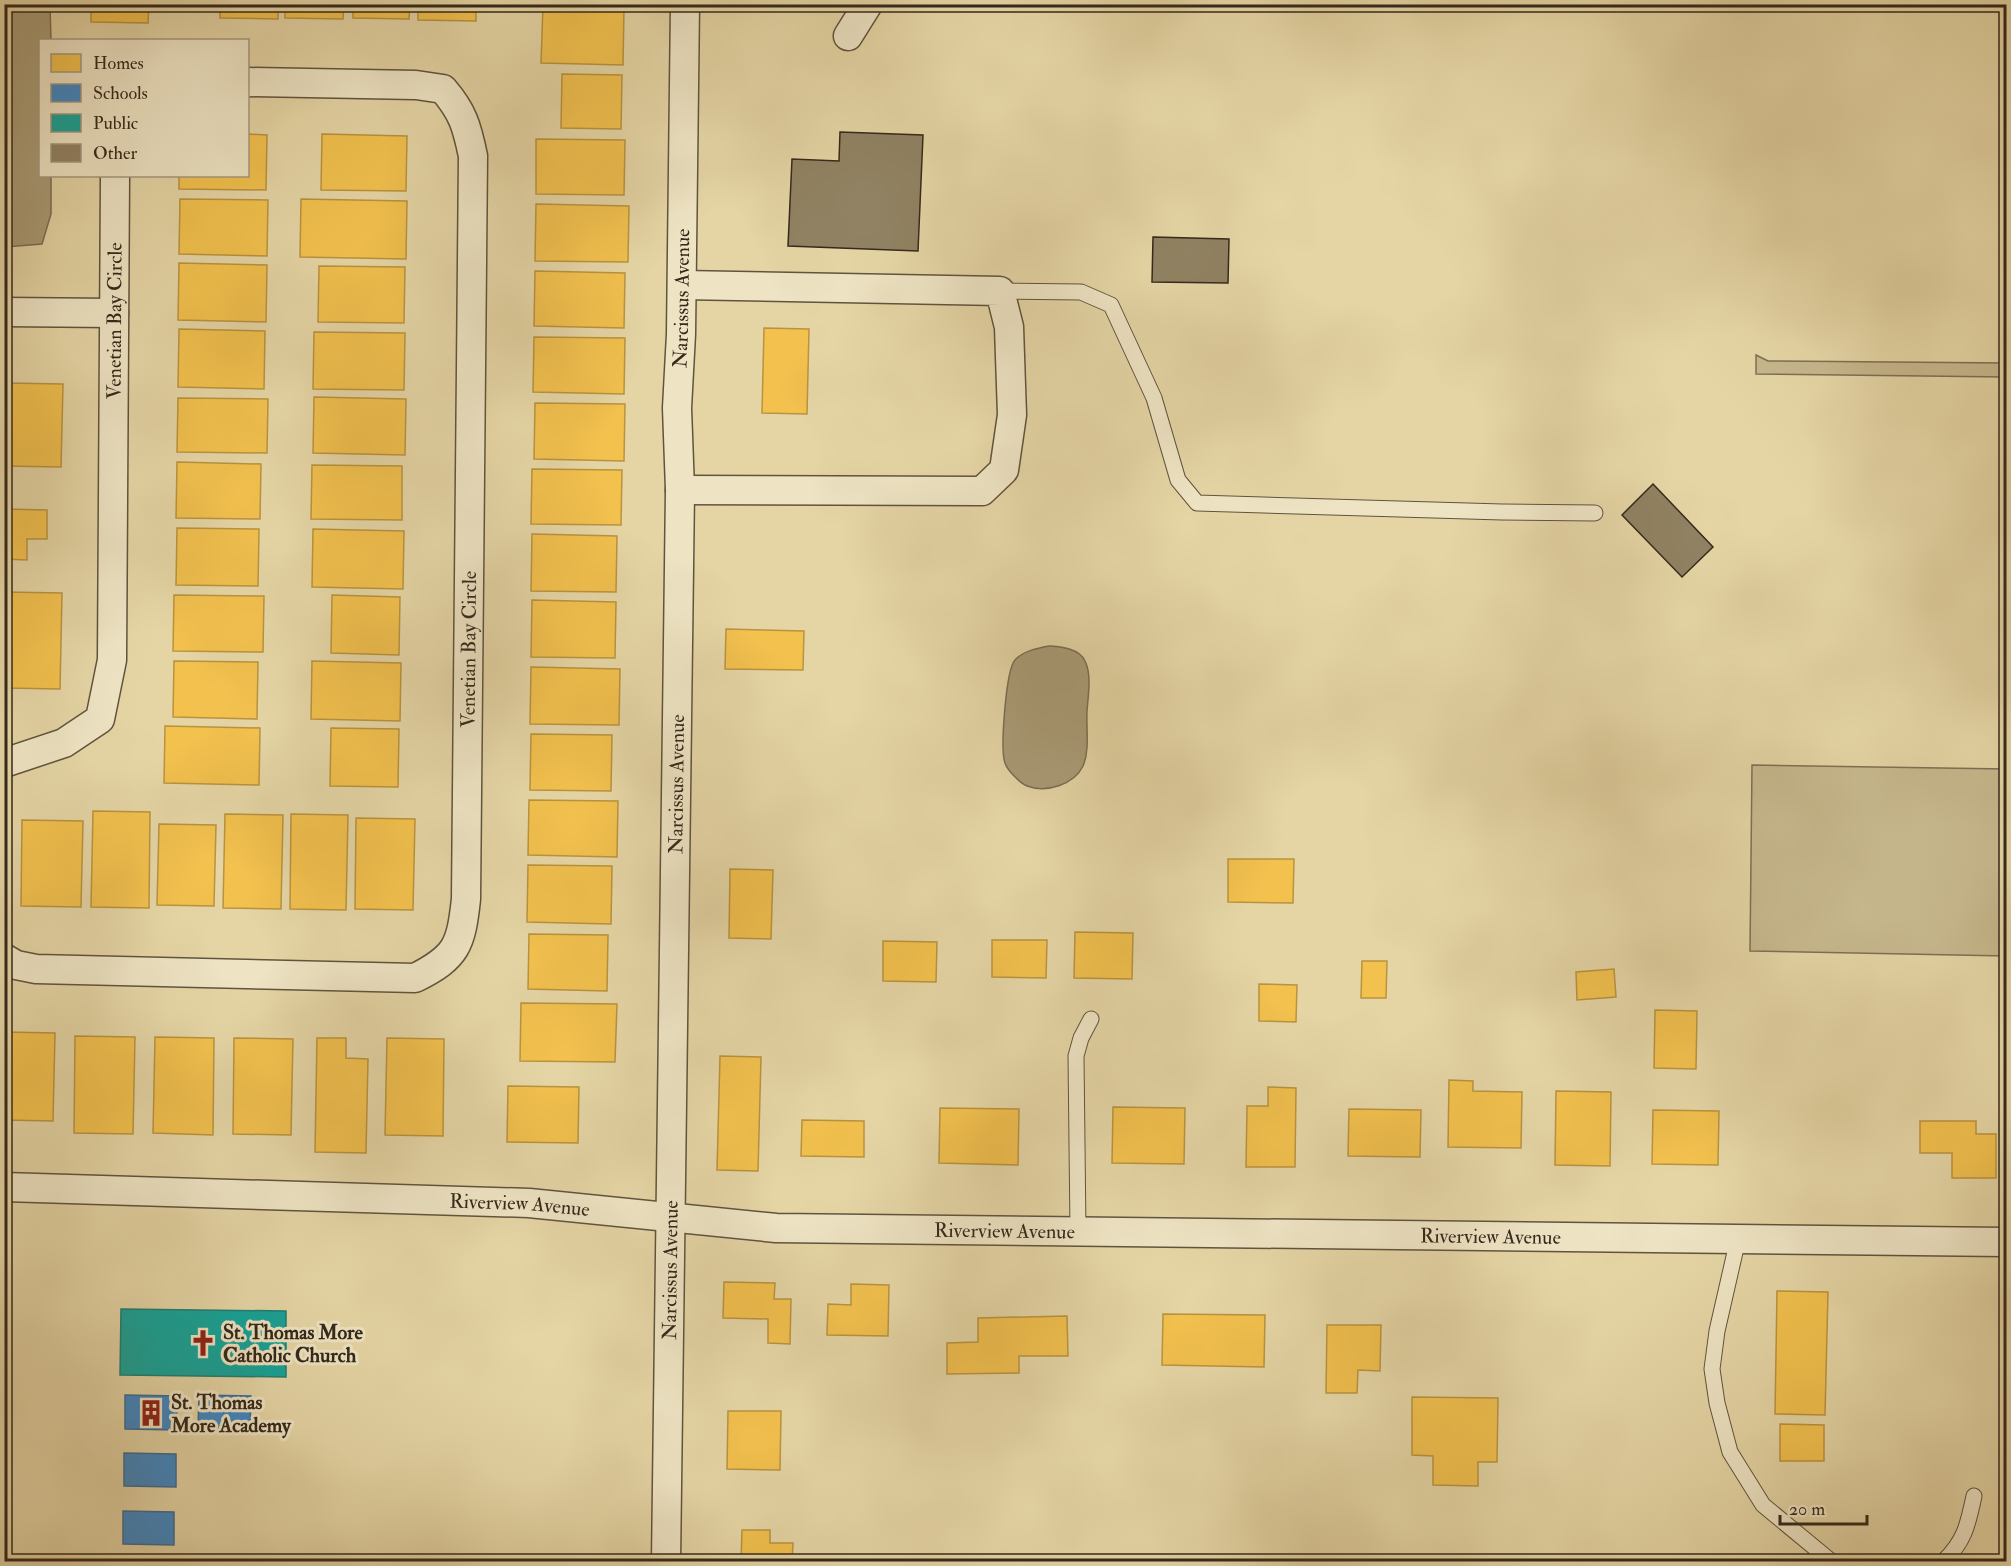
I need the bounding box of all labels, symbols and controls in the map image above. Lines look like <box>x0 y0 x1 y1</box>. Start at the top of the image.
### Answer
legend <box>39 39 249 177</box>
text: Homes <box>93 52 144 75</box>
text: Schools <box>93 82 148 105</box>
text: Public <box>93 112 138 135</box>
text: Other <box>93 142 137 165</box>
street label: Narcissus Avenue <box>667 228 695 369</box>
street label: Venetian Bay Circle <box>101 242 127 399</box>
street label: Venetian Bay Circle <box>455 571 482 728</box>
street label: Narcissus Avenue <box>663 714 690 854</box>
street label: Riverview Avenue <box>449 1188 591 1222</box>
street label: Narcissus Avenue <box>656 1200 683 1340</box>
street label: Riverview Avenue <box>934 1217 1075 1244</box>
street label: Riverview Avenue <box>1420 1223 1561 1249</box>
place label: St. Thomas More Catholic Church <box>223 1320 363 1368</box>
church icon: St. Thomas More Catholic Church <box>188 1328 218 1358</box>
place label: St. Thomas More Academy <box>170 1390 292 1439</box>
building icon: St. Thomas More Academy <box>136 1398 166 1428</box>
scale bar <box>1780 1488 1867 1526</box>
text: 20 m <box>1789 1498 1825 1521</box>

